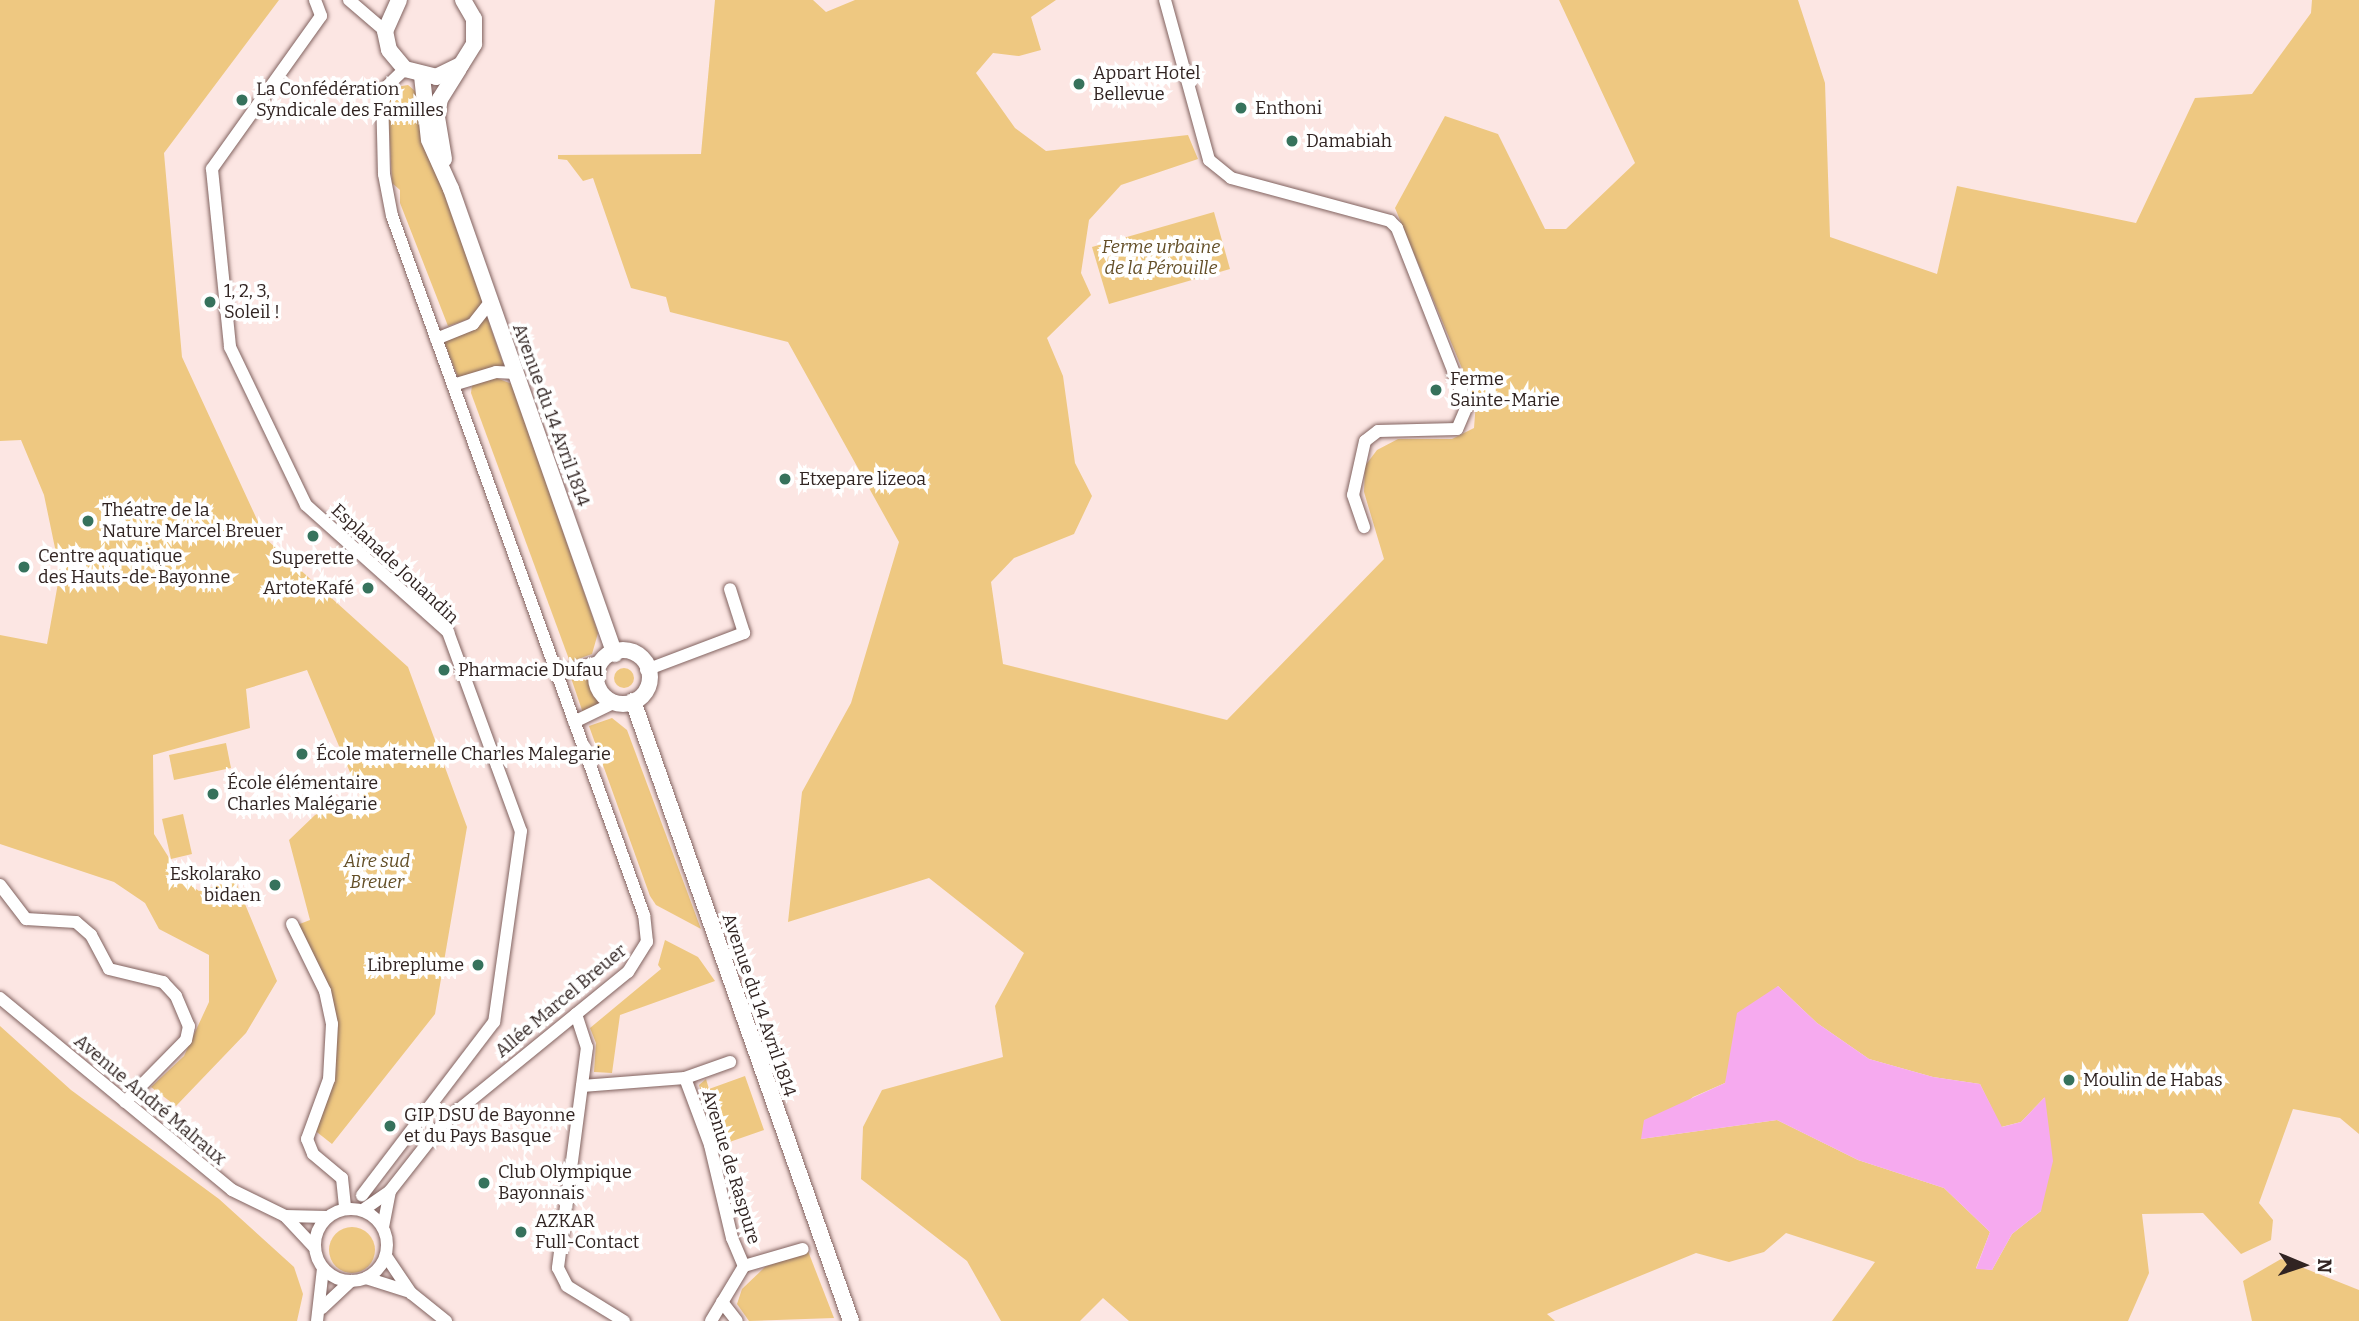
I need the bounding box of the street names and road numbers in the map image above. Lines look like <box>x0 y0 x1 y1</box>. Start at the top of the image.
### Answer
street label: Avenue du 14 Avril 1814 <box>508 321 594 509</box>
street label: Esplanade Jouandin <box>327 499 463 629</box>
street label: Avenue du 14 Avril 1814 <box>717 910 801 1100</box>
street label: Allée Marcel Breuer <box>491 940 631 1062</box>
street label: Avenue André Malraux <box>70 1030 230 1170</box>
street label: Avenue de Raspure <box>697 1087 765 1247</box>

